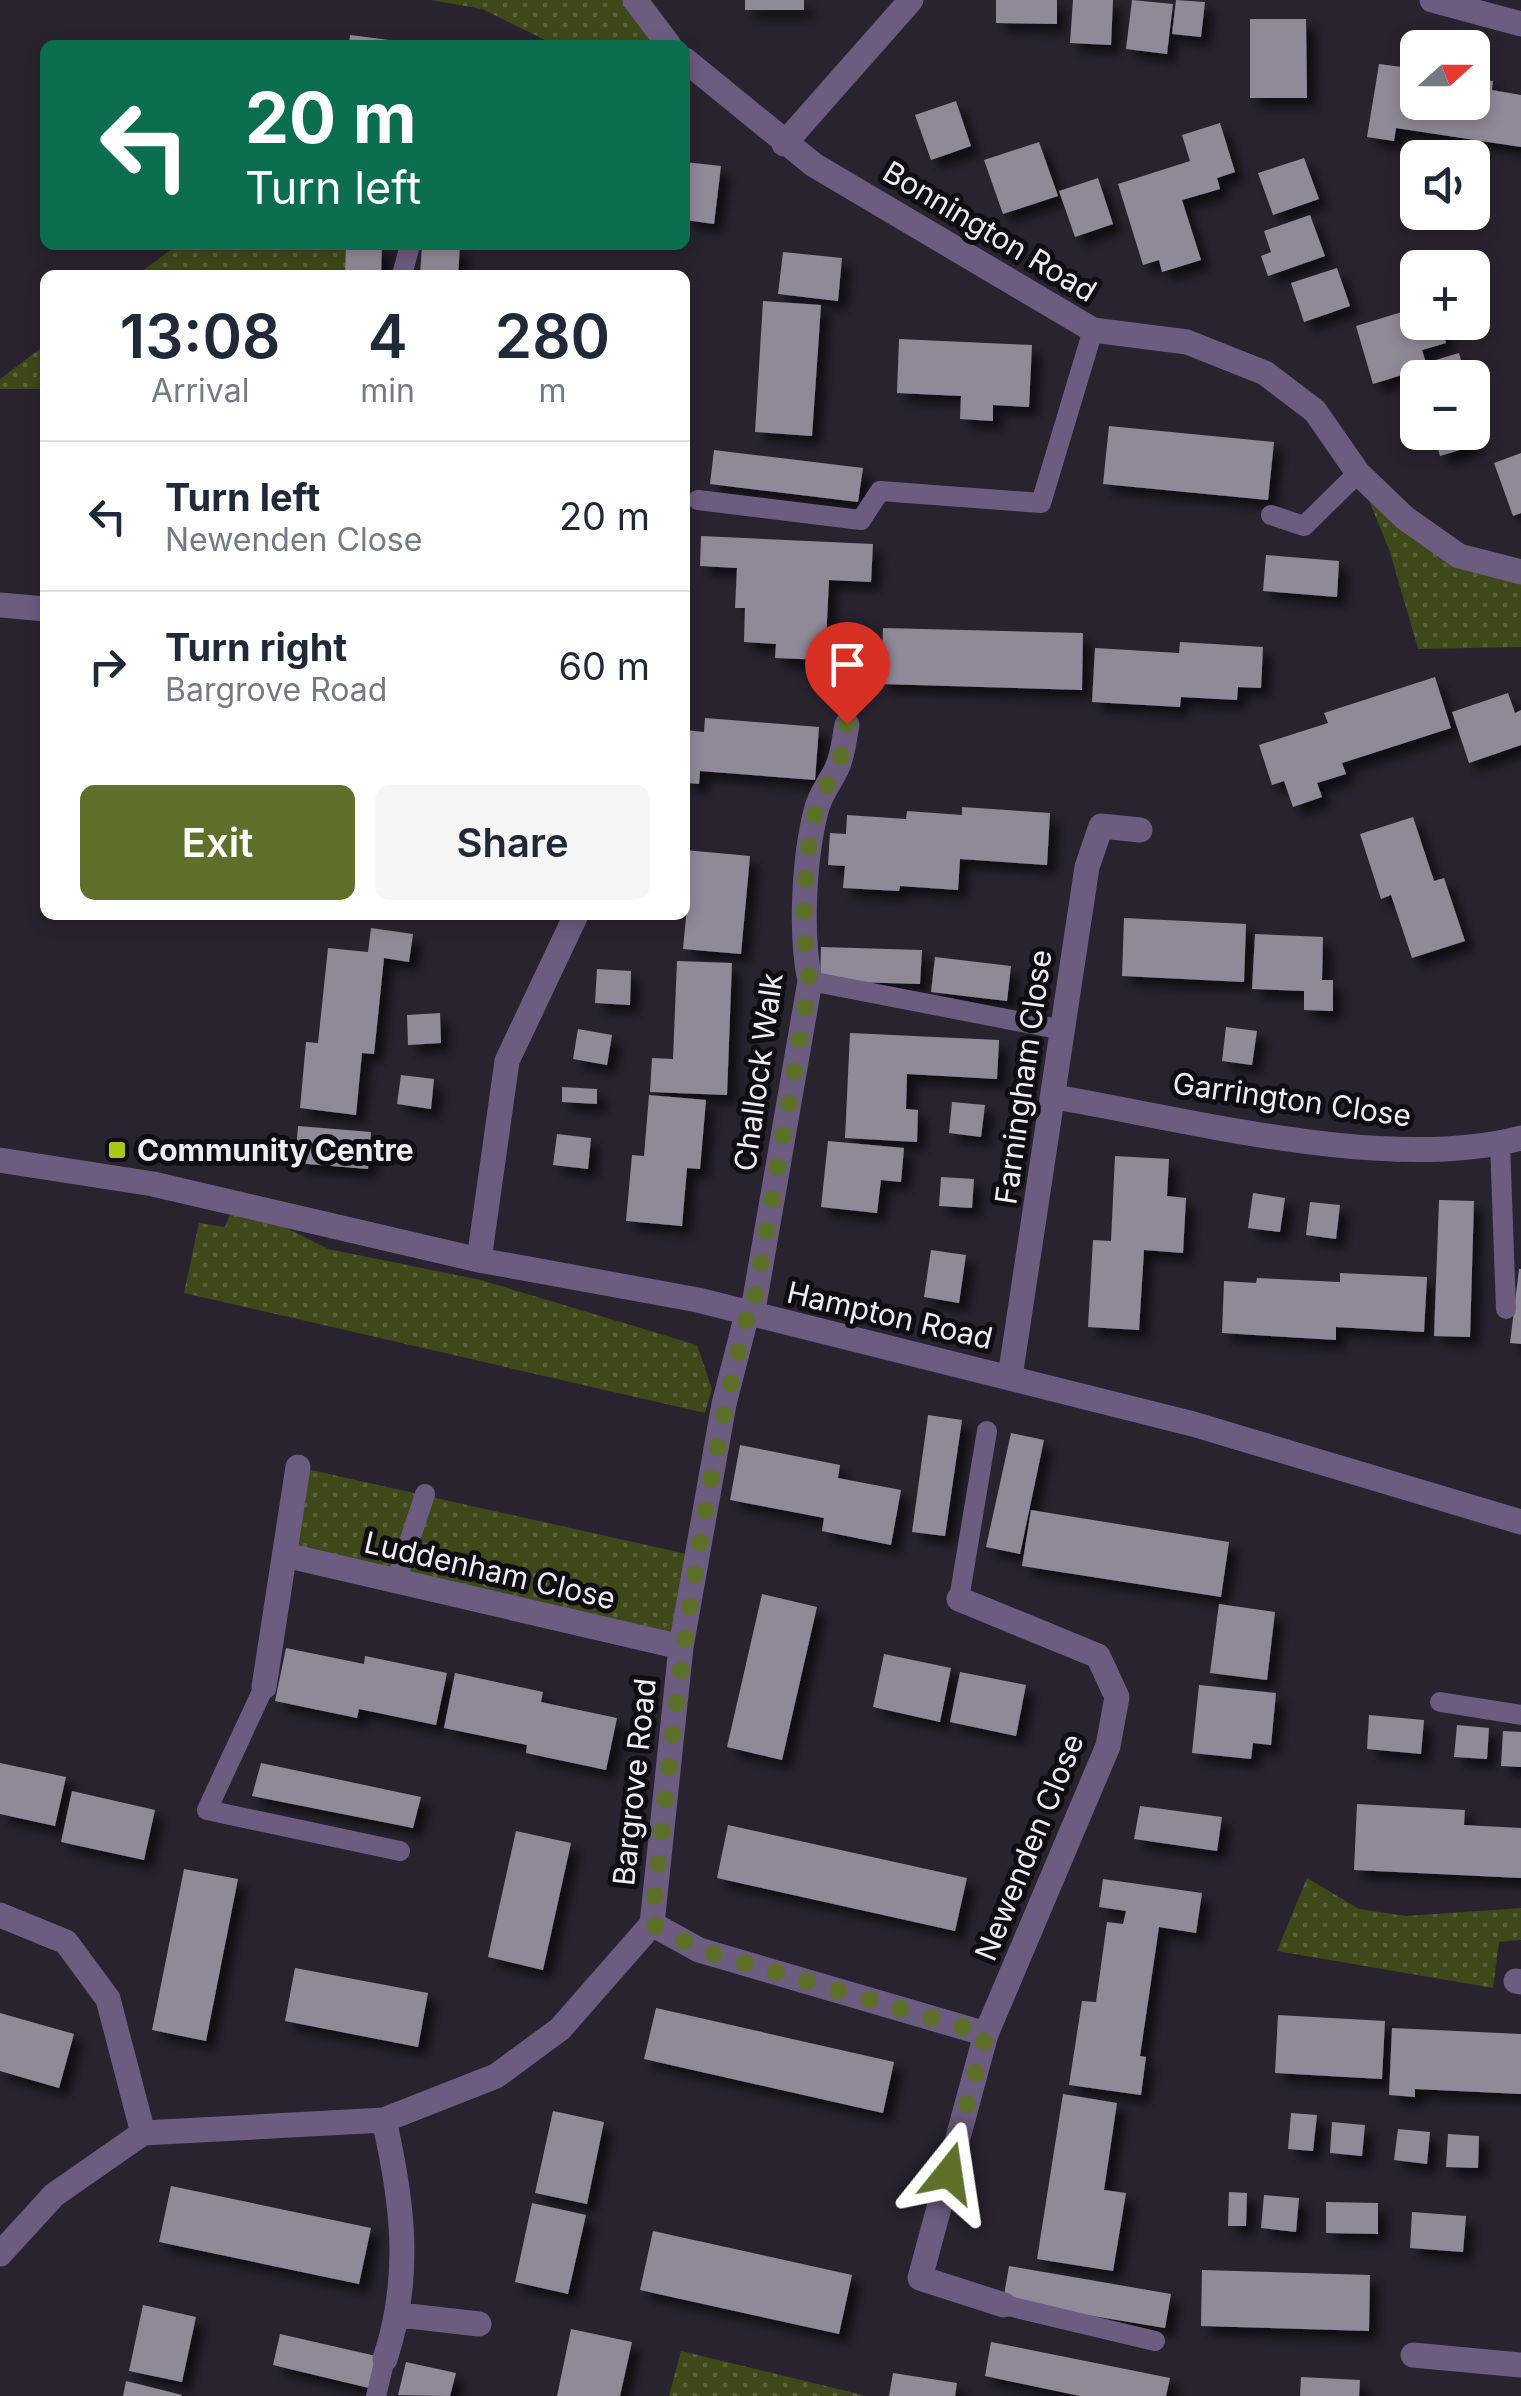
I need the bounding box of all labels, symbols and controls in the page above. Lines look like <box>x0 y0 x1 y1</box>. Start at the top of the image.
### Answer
north arrow <box>1400 30 1490 120</box>
map controls <box>1400 30 1490 450</box>
text: 20 m <box>245 75 417 160</box>
icon: left <box>80 80 210 210</box>
button: sound <box>1400 140 1490 230</box>
street label: Bonnington Road <box>877 153 1103 309</box>
text: Turn left <box>245 160 421 215</box>
button: + <box>1400 250 1490 340</box>
text: 13:08 <box>120 300 280 372</box>
text: 4 <box>368 300 408 372</box>
text: 280 <box>495 300 610 372</box>
button: − <box>1400 360 1490 450</box>
text: Arrival <box>151 371 249 410</box>
text: min <box>360 371 415 410</box>
text: m <box>538 371 567 410</box>
text: Turn left <box>165 474 320 520</box>
icon: left <box>80 489 135 544</box>
text: 20 m <box>559 493 650 539</box>
text: Newenden Close <box>165 520 422 559</box>
pin <box>805 622 890 725</box>
text: Turn right <box>165 624 347 670</box>
icon: arrive <box>820 637 875 692</box>
icon: right <box>80 639 135 694</box>
text: 60 m <box>558 643 650 689</box>
text: Bargrove Road <box>165 670 387 709</box>
button: Exit <box>80 785 355 900</box>
button: Share <box>375 785 650 900</box>
street label: Farningham Close <box>987 947 1059 1207</box>
street label: Challock Walk <box>726 970 790 1173</box>
street label: Garrington Close <box>1171 1064 1413 1134</box>
place label: Community Centre <box>137 1132 414 1168</box>
marker: Community Centre <box>106 1139 128 1161</box>
street label: Hampton Road <box>784 1274 996 1356</box>
street label: Luddenham Close <box>361 1524 619 1616</box>
street label: Bargrove Road <box>605 1676 663 1888</box>
street label: Newenden Close <box>967 1728 1091 1966</box>
position arrow <box>897 2121 1001 2225</box>

